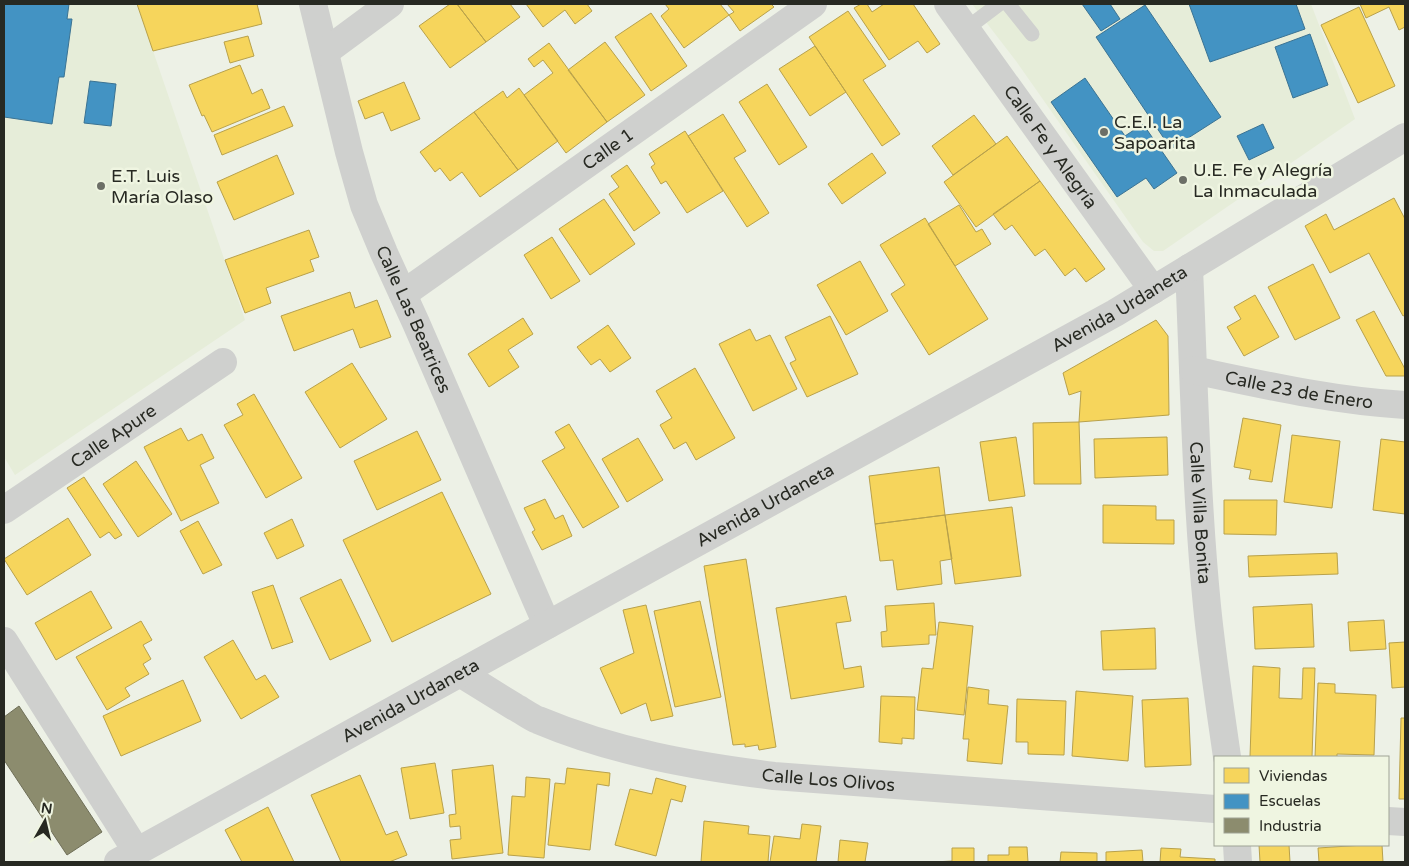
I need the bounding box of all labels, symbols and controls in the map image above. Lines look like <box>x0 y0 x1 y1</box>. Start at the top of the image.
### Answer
street label: Calle Fe y Alegría <box>999 81 1102 213</box>
place label: C.E.I. La Sapoarita <box>1114 111 1196 154</box>
street label: Calle 1 <box>578 123 638 175</box>
marker: C.E.I. La Sapoarita <box>1098 126 1110 138</box>
place label: U.E. Fe y Alegría La Inmaculada <box>1193 159 1332 202</box>
place label: E.T. Luis María Olaso <box>111 165 213 208</box>
marker: U.E. Fe y Alegría La Inmaculada <box>1177 174 1189 186</box>
marker: E.T. Luis María Olaso <box>95 180 107 192</box>
street label: Calle Las Beatrices <box>371 242 456 397</box>
street label: Avenida Urdaneta <box>1047 261 1191 357</box>
street label: Calle 23 de Enero <box>1223 366 1374 413</box>
street label: Calle Apure <box>66 399 161 473</box>
street label: Calle Villa Bonita <box>1185 441 1216 585</box>
street label: Avenida Urdaneta <box>692 458 838 552</box>
street label: Avenida Urdaneta <box>338 654 483 747</box>
legend <box>1214 756 1389 846</box>
street label: Calle Los Olivos <box>760 764 896 796</box>
text: Viviendas <box>1259 767 1327 785</box>
text: Escuelas <box>1259 792 1321 810</box>
north arrow <box>20 796 70 846</box>
text: N <box>40 799 53 818</box>
text: Industria <box>1259 817 1322 835</box>

